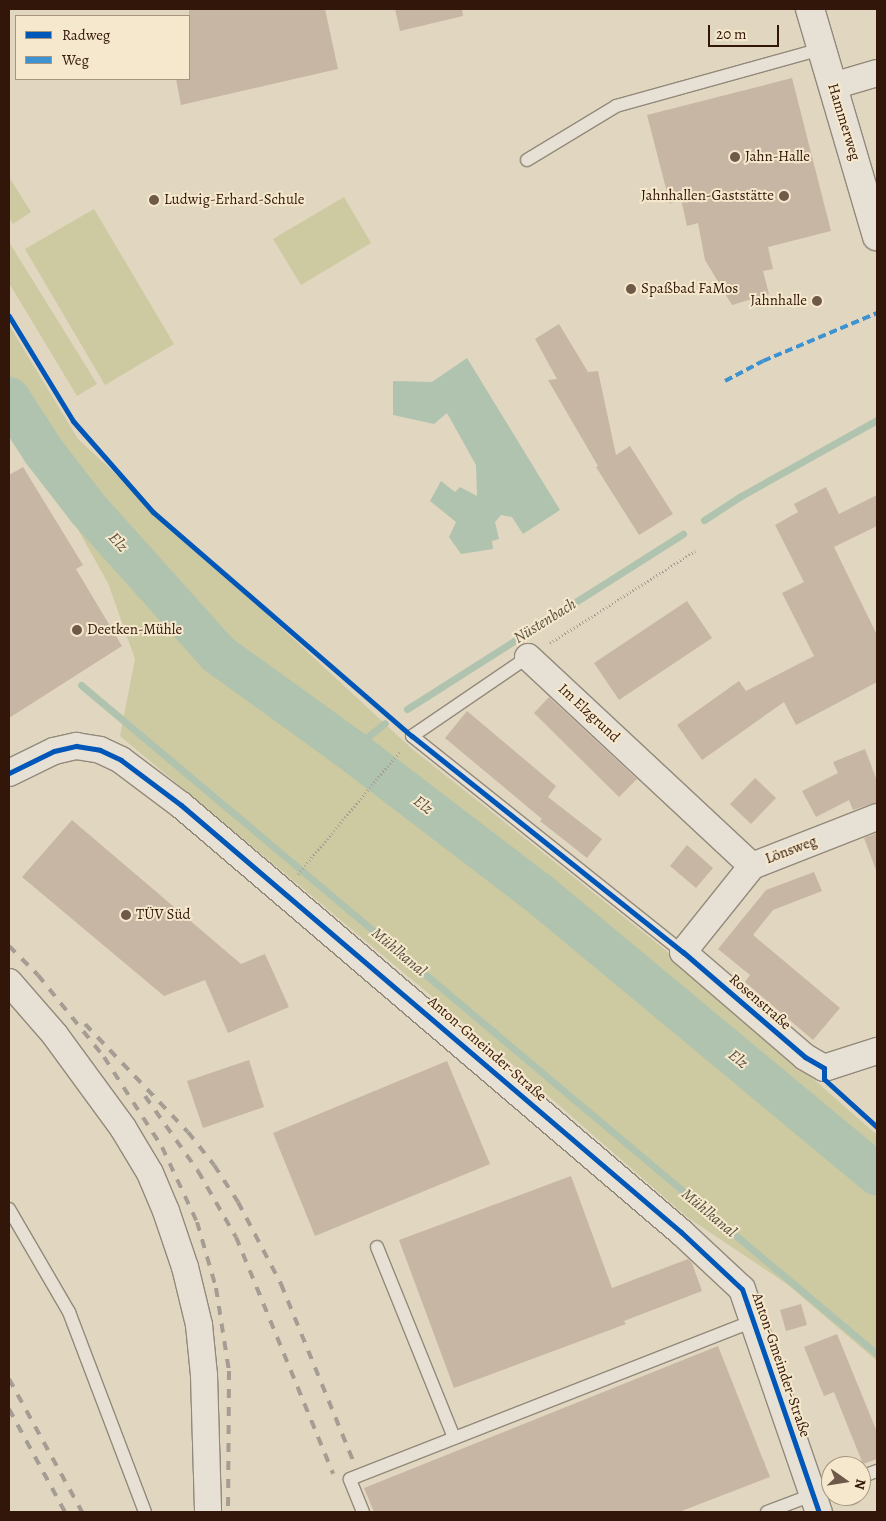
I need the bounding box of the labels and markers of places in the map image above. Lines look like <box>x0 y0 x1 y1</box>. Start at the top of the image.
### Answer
place label: Jahn-Halle <box>745 148 810 166</box>
marker: Jahn-Halle <box>729 151 741 163</box>
place label: Jahnhallen-Gaststätte <box>641 187 774 205</box>
marker: Jahnhallen-Gaststätte <box>778 190 790 202</box>
place label: Ludwig-Erhard-Schule <box>164 191 304 209</box>
marker: Ludwig-Erhard-Schule <box>148 194 160 206</box>
place label: Spaßbad FaMos <box>641 280 738 298</box>
marker: Spaßbad FaMos <box>625 283 637 295</box>
place label: Jahnhalle <box>750 292 807 310</box>
marker: Jahnhalle <box>811 295 823 307</box>
place label: Deetken-Mühle <box>87 621 182 639</box>
marker: Deetken-Mühle <box>71 624 83 636</box>
place label: TÜV Süd <box>136 906 191 924</box>
marker: TÜV Süd <box>120 909 132 921</box>

